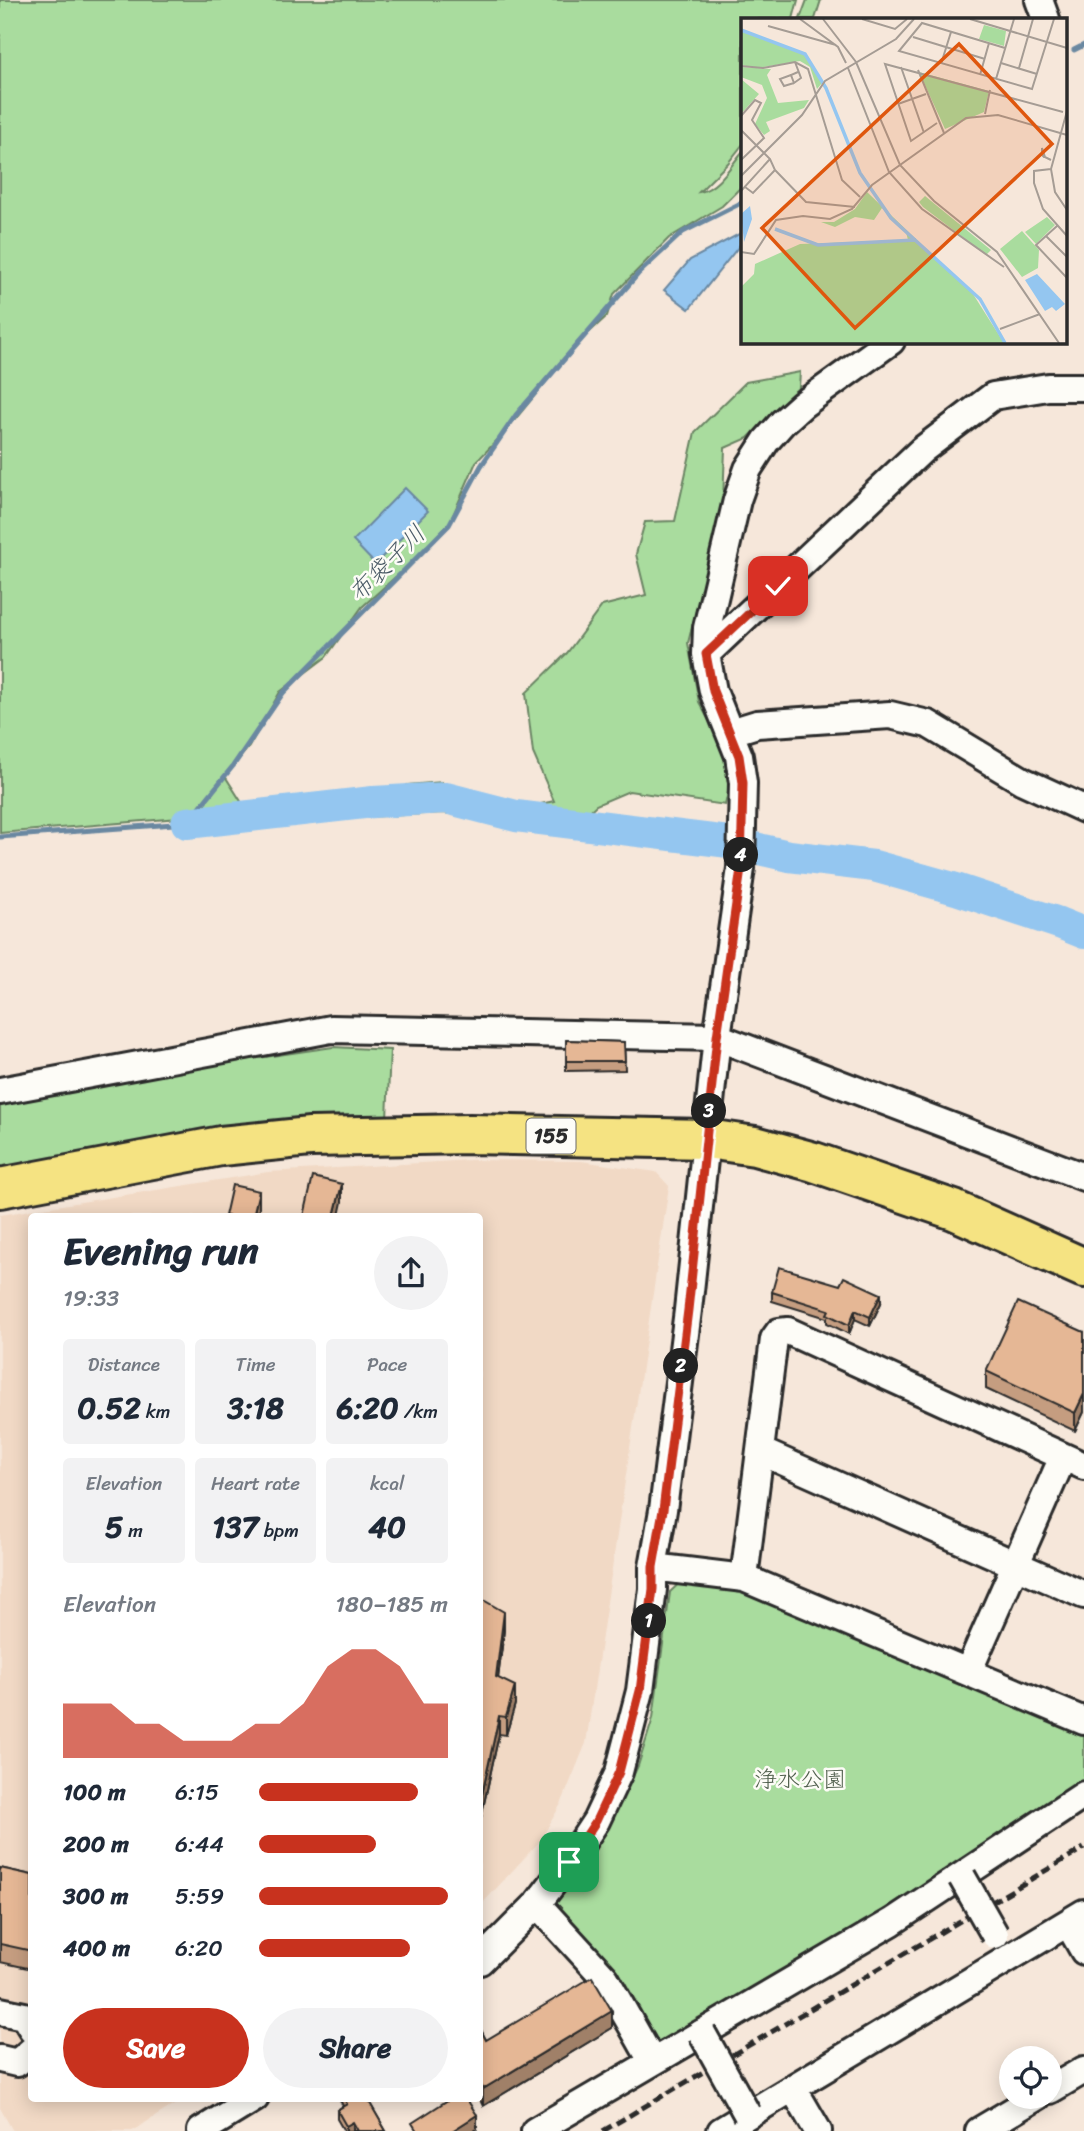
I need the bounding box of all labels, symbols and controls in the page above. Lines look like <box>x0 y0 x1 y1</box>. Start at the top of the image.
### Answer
inset map <box>741 18 1066 343</box>
water label: 布袋子川 <box>338 514 436 612</box>
pin <box>748 556 808 616</box>
icon: check <box>759 567 797 605</box>
pin: 4 <box>724 838 758 872</box>
text: 4 <box>735 838 746 871</box>
pin: 3 <box>692 1094 726 1128</box>
text: 3 <box>703 1094 714 1127</box>
road number: 155 <box>526 1118 576 1154</box>
text: Evening run <box>63 1218 259 1285</box>
button: share <box>374 1236 448 1310</box>
text: 19:33 <box>63 1278 119 1319</box>
text: Distance <box>88 1348 160 1381</box>
text: Time <box>235 1348 276 1381</box>
text: Pace <box>367 1348 407 1381</box>
pin: 2 <box>664 1348 698 1384</box>
text: 2 <box>675 1349 686 1382</box>
text: 0.52 <box>77 1381 141 1435</box>
text: 3:18 <box>227 1381 284 1435</box>
text: 6:20 <box>336 1381 399 1435</box>
text: km <box>141 1395 170 1428</box>
text: /km <box>399 1395 438 1428</box>
text: Elevation <box>85 1467 162 1500</box>
text: Heart rate <box>211 1467 300 1500</box>
text: kcal <box>370 1467 404 1500</box>
text: 5 <box>105 1500 123 1554</box>
text: 137 <box>212 1500 259 1554</box>
text: 40 <box>368 1500 406 1554</box>
text: m <box>123 1514 143 1547</box>
text: bpm <box>259 1514 299 1547</box>
text: Elevation <box>63 1584 156 1625</box>
text: 180–185 m <box>335 1584 448 1625</box>
pin: 1 <box>632 1604 666 1638</box>
text: 1 <box>644 1604 653 1637</box>
park label: 浄水公園 <box>754 1759 846 1800</box>
text: 100 m <box>63 1772 126 1813</box>
text: 6:15 <box>175 1772 219 1813</box>
text: 200 m <box>63 1824 129 1865</box>
text: 6:44 <box>175 1824 224 1865</box>
pin <box>539 1832 599 1892</box>
icon: arrive <box>550 1843 588 1881</box>
text: 300 m <box>63 1876 128 1917</box>
text: 5:59 <box>175 1876 224 1917</box>
text: 400 m <box>63 1928 130 1969</box>
text: 6:20 <box>175 1928 223 1969</box>
button: Save <box>63 2008 249 2088</box>
button: Share <box>263 2008 448 2088</box>
map controls <box>999 2046 1062 2109</box>
button: locate <box>999 2046 1062 2109</box>

